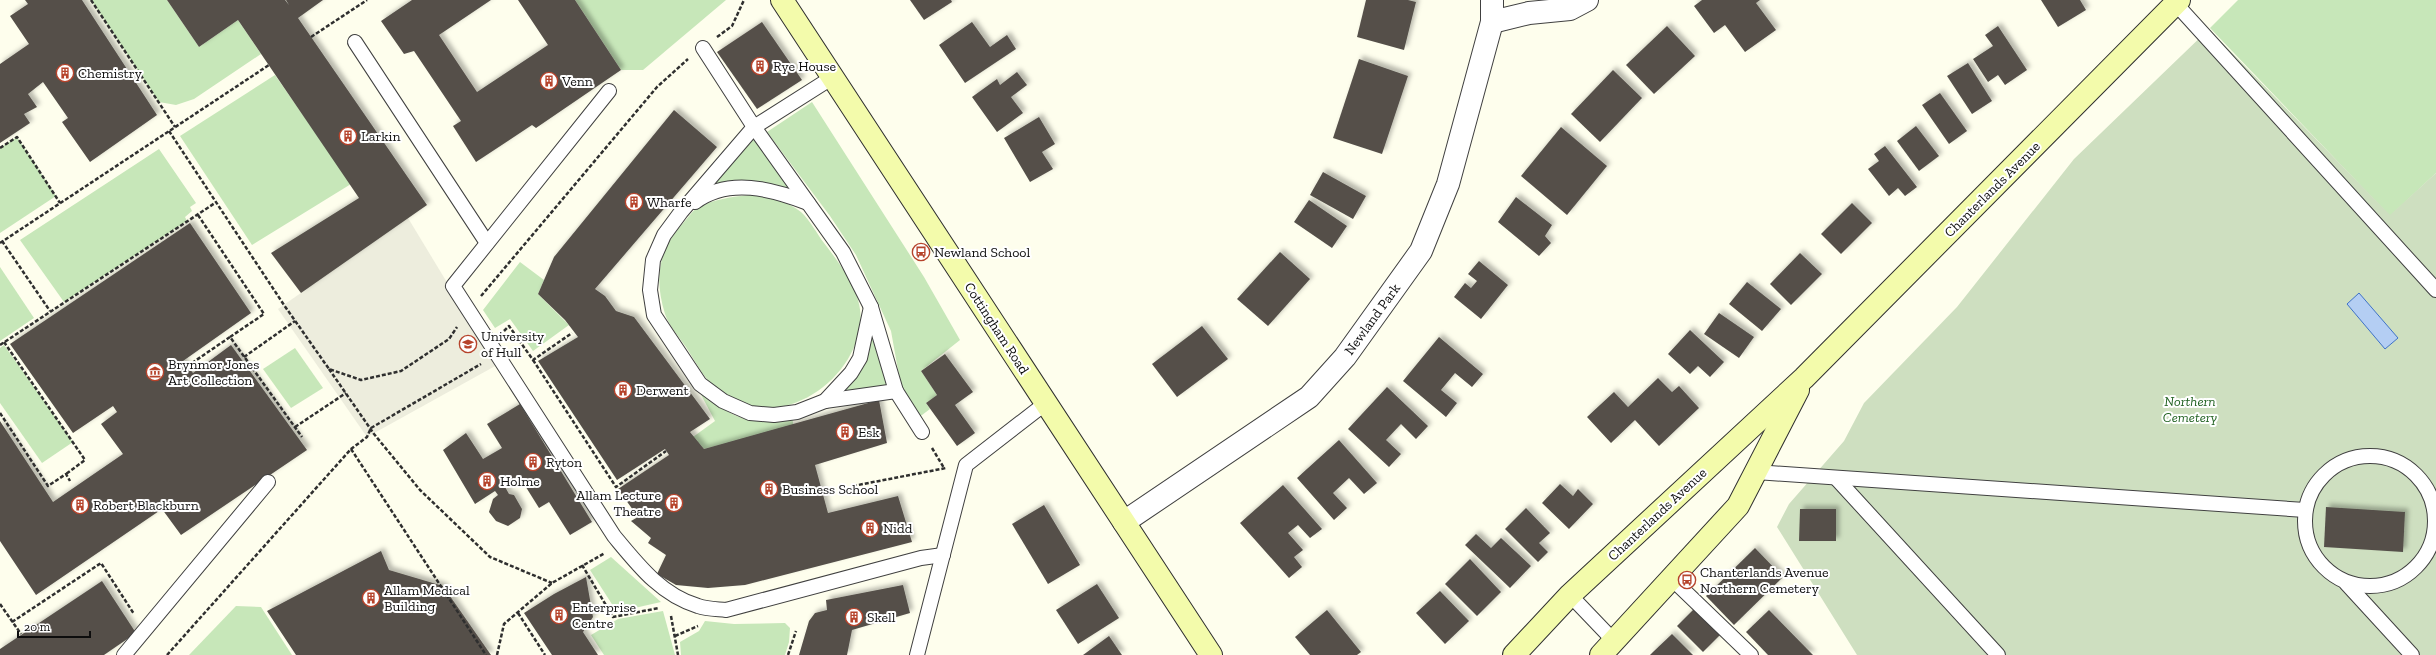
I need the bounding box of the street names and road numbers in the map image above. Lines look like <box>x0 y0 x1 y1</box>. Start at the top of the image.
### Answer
street label: Chanterlands Avenue <box>1941 138 2044 241</box>
street label: Cottingham Road <box>961 279 1033 378</box>
street label: Newland Park <box>1341 280 1404 358</box>
street label: Chanterlands Avenue <box>1604 464 1710 564</box>

